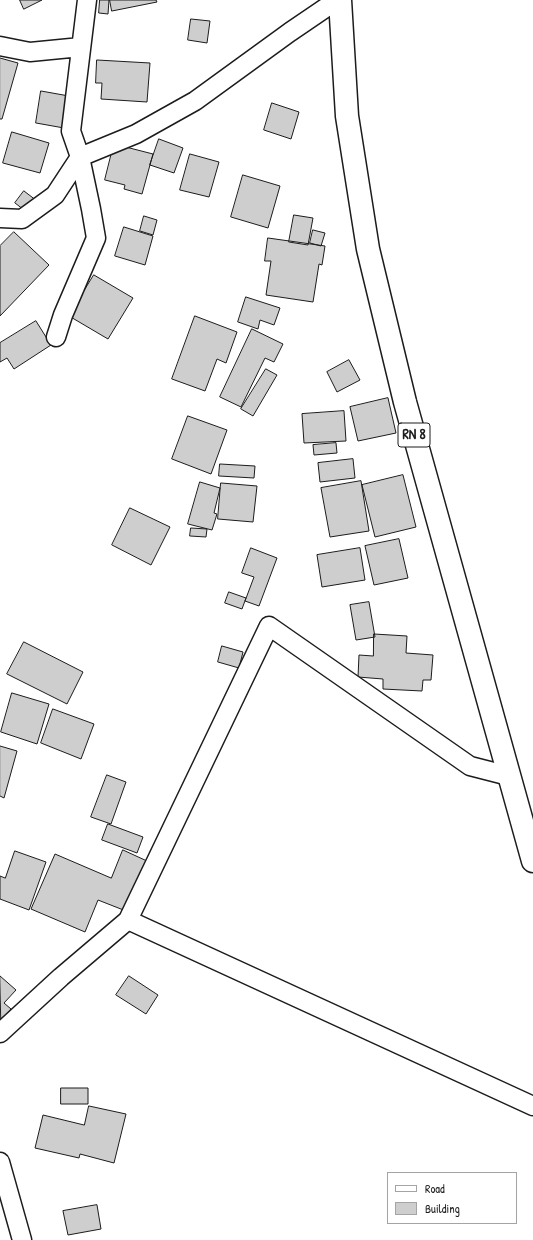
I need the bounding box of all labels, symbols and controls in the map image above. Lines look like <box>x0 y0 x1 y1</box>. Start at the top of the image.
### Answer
road number: RN 8 <box>398 423 430 447</box>
legend <box>387 1172 517 1224</box>
text: Road <box>425 1180 445 1197</box>
text: Building <box>425 1200 460 1217</box>

